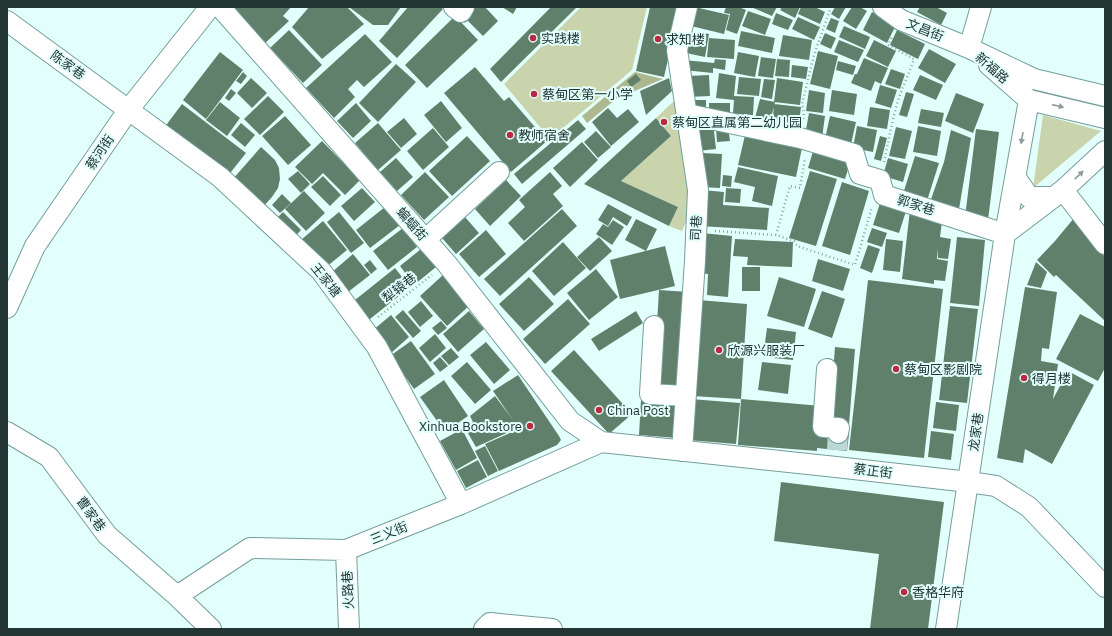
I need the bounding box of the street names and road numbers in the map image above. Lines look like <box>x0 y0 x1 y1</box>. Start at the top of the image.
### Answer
street label: 文昌街 <box>904 15 946 45</box>
street label: 陈家巷 <box>47 47 89 83</box>
street label: 新福路 <box>972 49 1012 87</box>
street label: 蔡河街 <box>82 131 118 173</box>
street label: 郭家巷 <box>895 191 937 219</box>
street label: 蝙蝠街 <box>393 204 431 244</box>
street label: 司巷 <box>687 215 705 241</box>
street label: 王家塘 <box>307 259 345 301</box>
street label: 犁辕巷 <box>378 269 420 307</box>
street label: 龙家巷 <box>965 411 987 453</box>
street label: 蔡正街 <box>853 460 893 482</box>
street label: 曹家巷 <box>73 493 109 535</box>
street label: 三义街 <box>368 518 410 548</box>
street label: 火路巷 <box>338 570 358 610</box>

